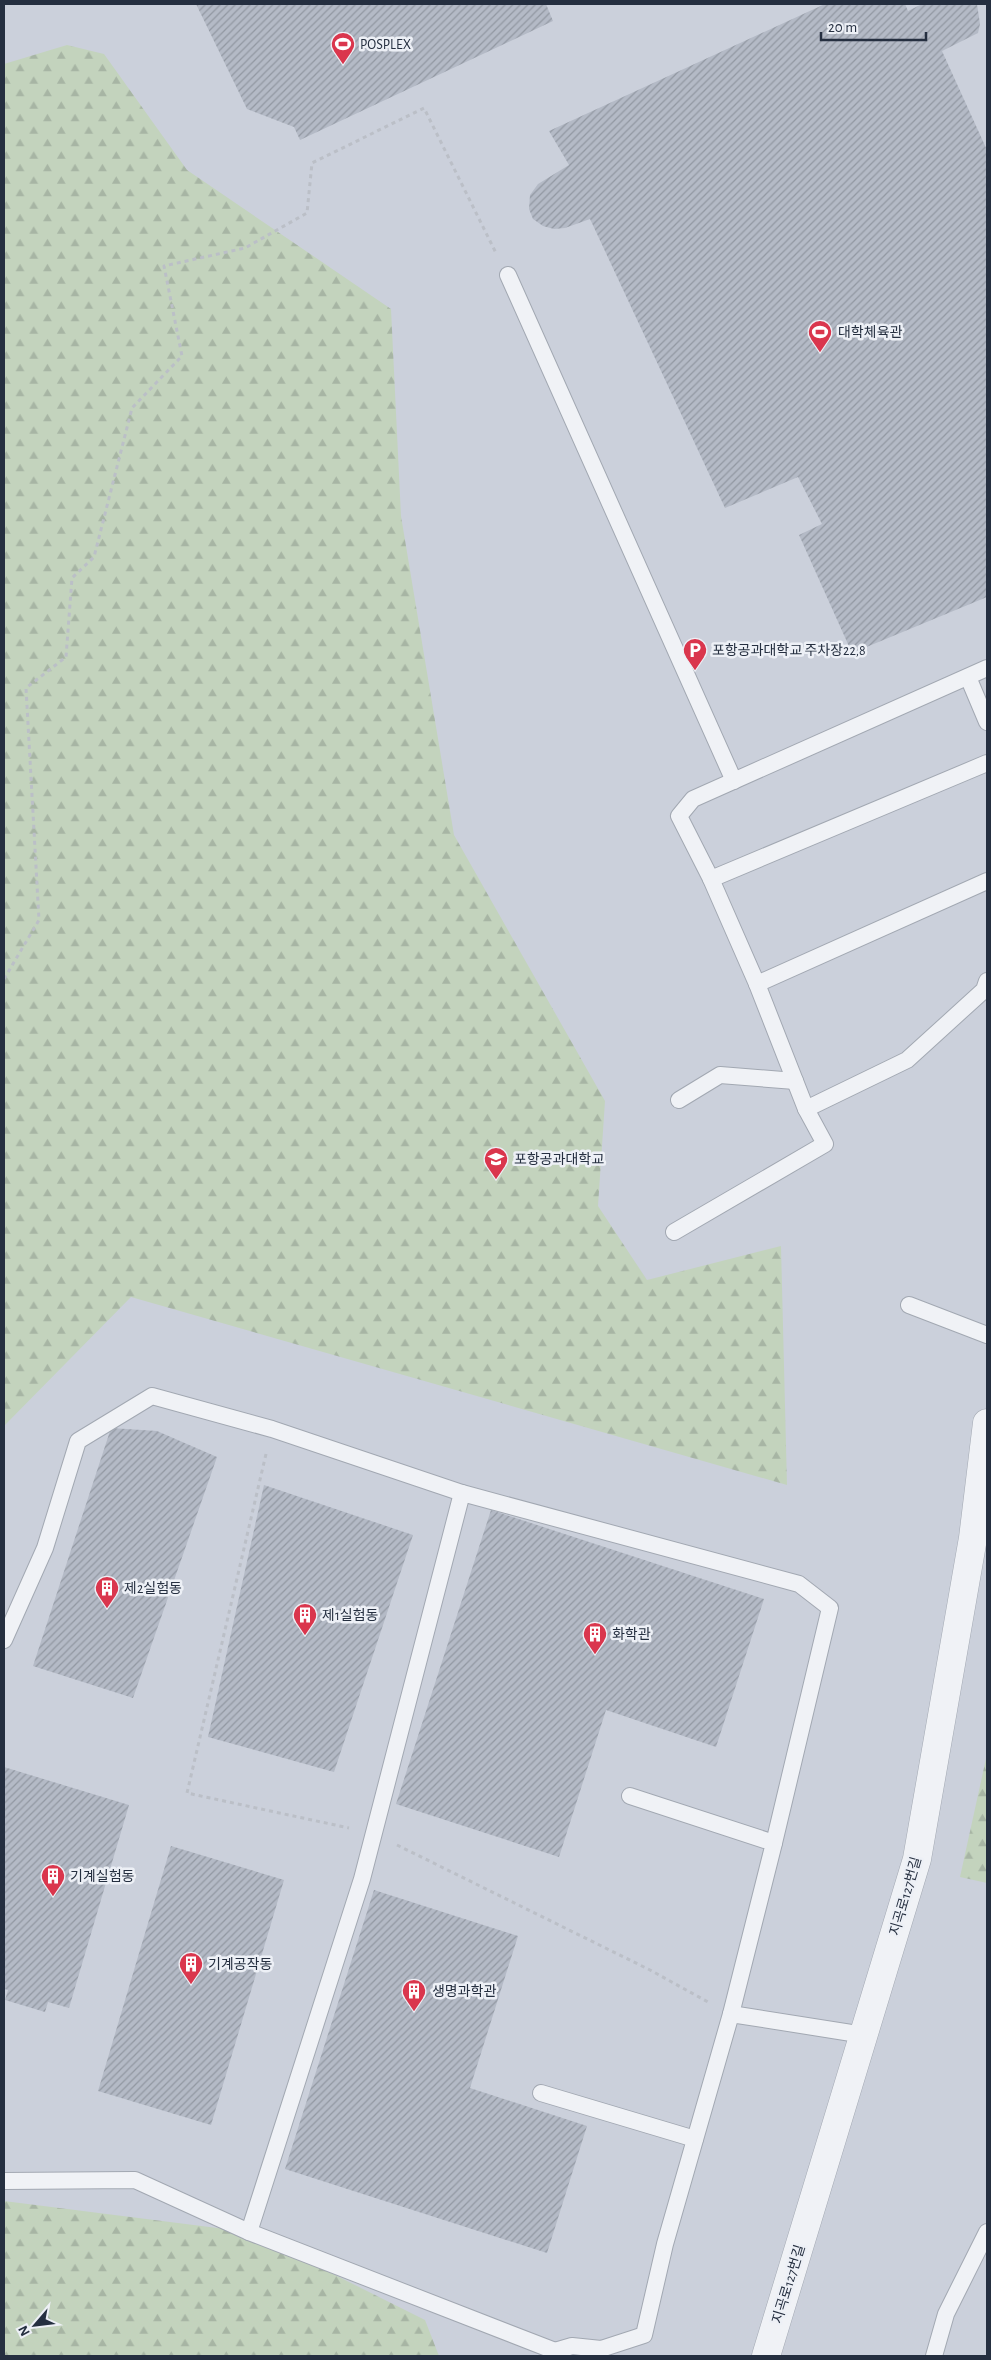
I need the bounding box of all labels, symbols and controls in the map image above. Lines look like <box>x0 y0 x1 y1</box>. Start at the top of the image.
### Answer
scale bar <box>821 10 926 42</box>
text: 20 m <box>828 20 857 35</box>
sports icon: POSPLEX <box>330 31 356 65</box>
place label: POSPLEX <box>360 38 411 52</box>
sports icon: 대학체육관 <box>807 319 833 353</box>
place label: 대학체육관 <box>838 324 903 340</box>
parking icon: 포항공과대학교 주차장22,8 <box>682 637 708 671</box>
place label: 포항공과대학교 주차장22,8 <box>712 642 866 658</box>
school or university icon: 포항공과대학교 <box>483 1146 509 1180</box>
place label: 포항공과대학교 <box>514 1151 604 1167</box>
building icon: 제2실험동 <box>94 1575 120 1609</box>
place label: 제2실험동 <box>124 1581 182 1596</box>
building icon: 제1실험동 <box>292 1602 318 1636</box>
place label: 제1실험동 <box>322 1608 378 1623</box>
building icon: 화학관 <box>582 1621 608 1655</box>
place label: 화학관 <box>612 1626 651 1642</box>
street label: 지곡로127번길 <box>887 1855 924 1937</box>
building icon: 기계실험동 <box>40 1863 66 1897</box>
place label: 기계실험동 <box>70 1869 135 1884</box>
building icon: 기계공작동 <box>178 1951 204 1985</box>
place label: 기계공작동 <box>208 1957 273 1972</box>
building icon: 생명과학관 <box>401 1978 427 2012</box>
place label: 생명과학관 <box>432 1983 497 1999</box>
street label: 지곡로127번길 <box>769 2243 808 2325</box>
north arrow <box>10 2300 60 2350</box>
text: N <box>16 2323 33 2338</box>

